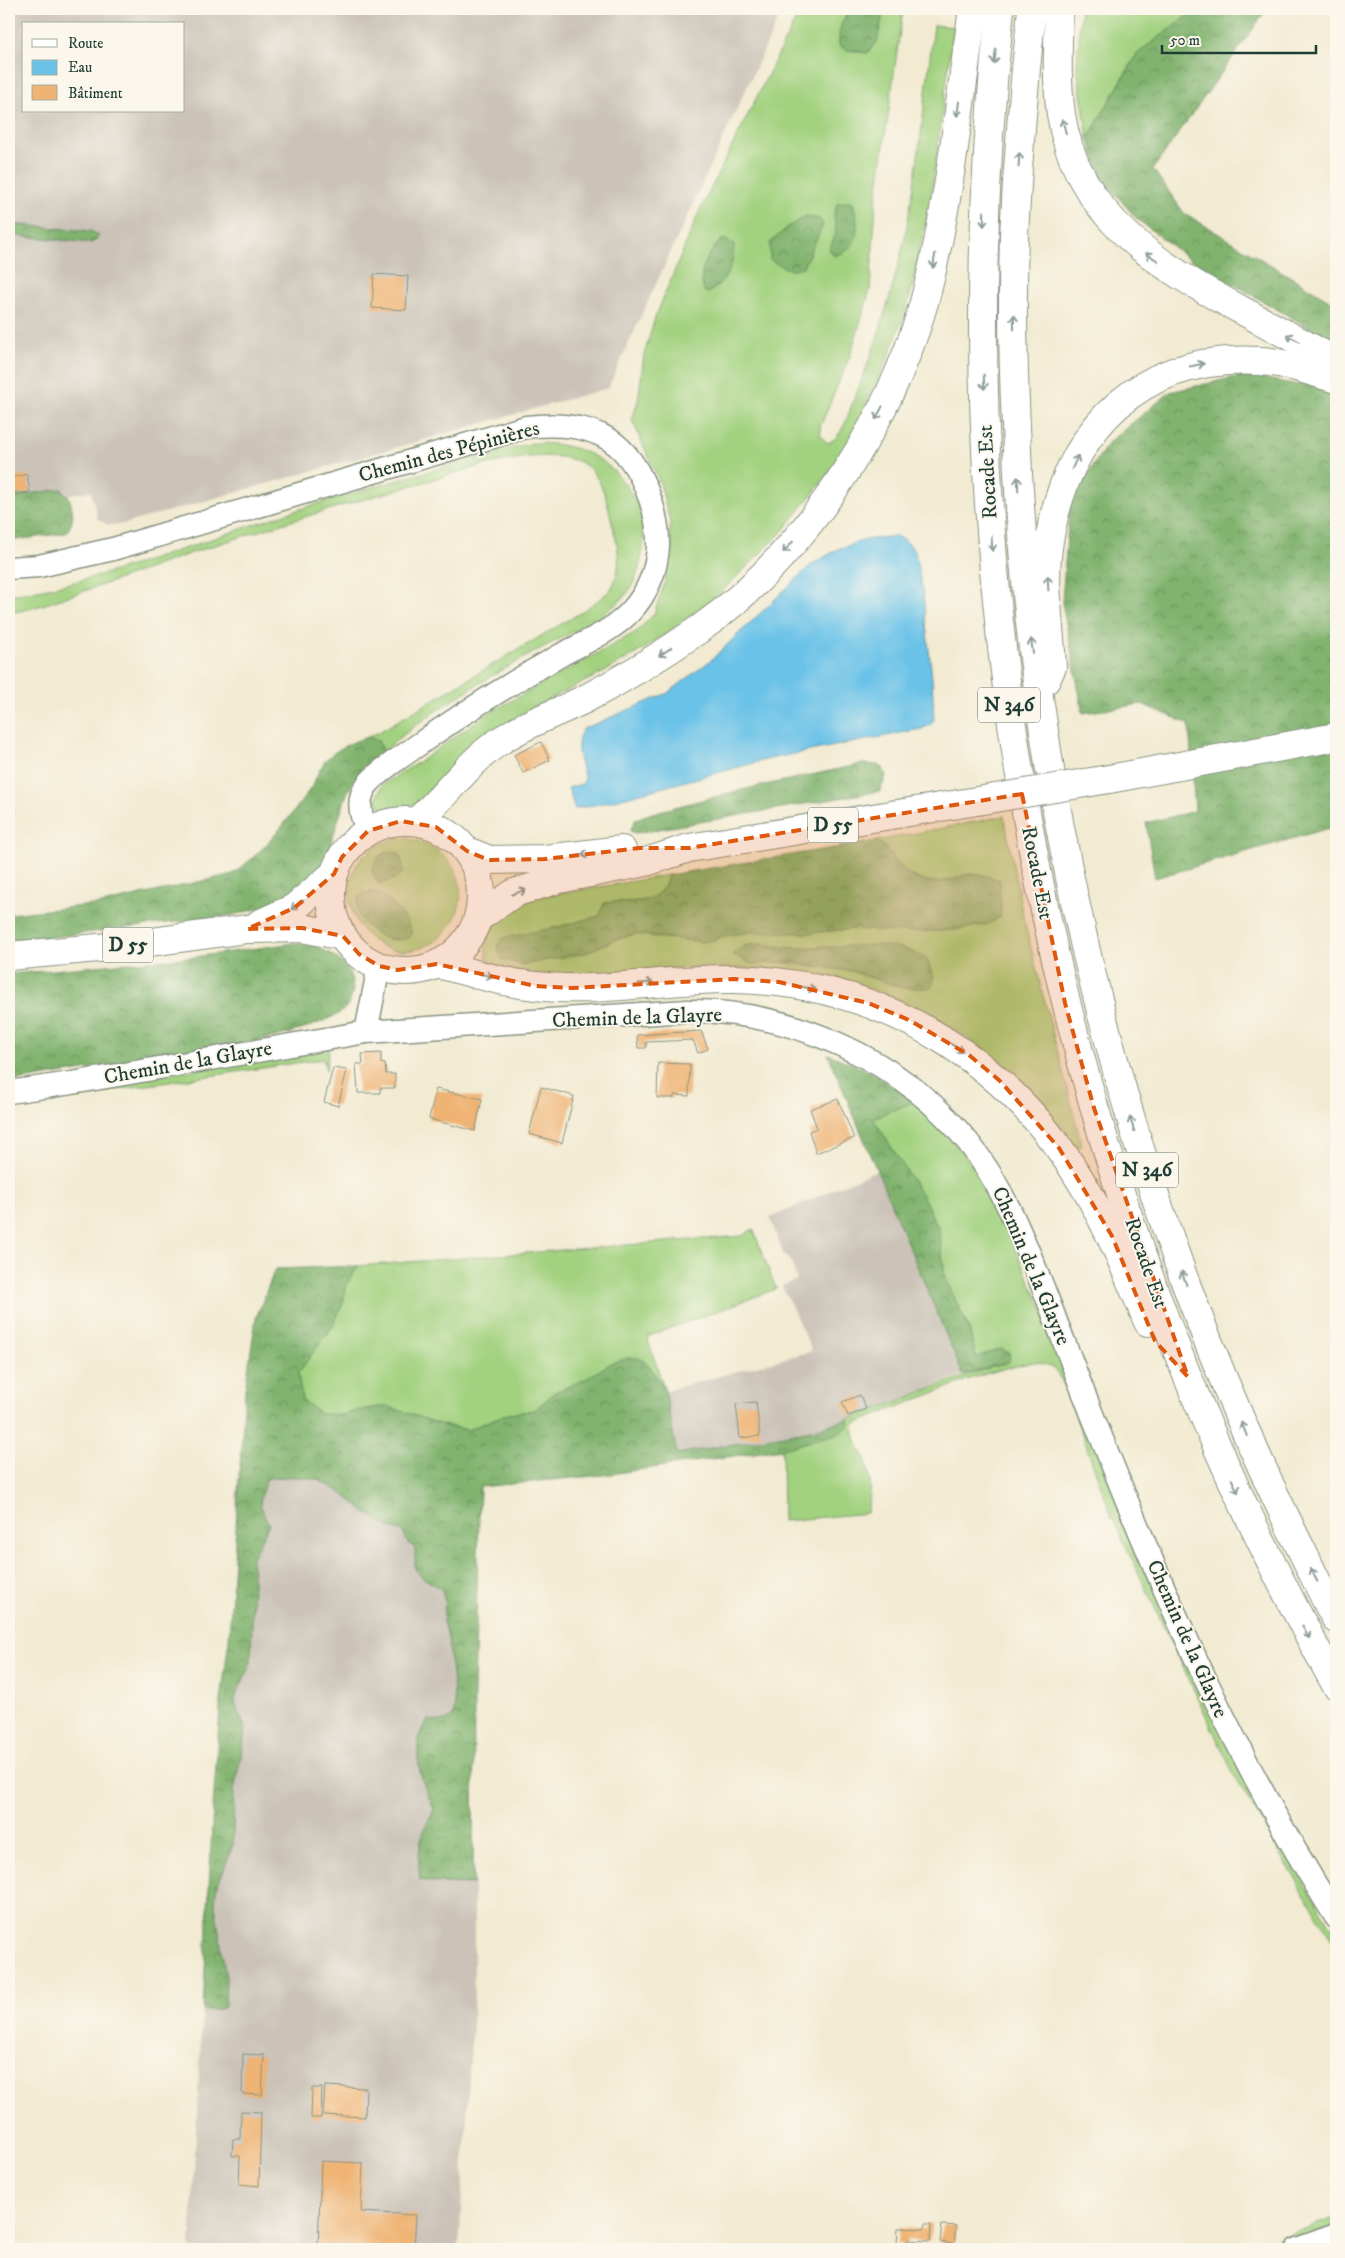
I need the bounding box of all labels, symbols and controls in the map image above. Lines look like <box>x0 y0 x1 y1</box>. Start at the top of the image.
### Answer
legend <box>22 22 185 112</box>
scale bar <box>1162 22 1316 54</box>
text: 50 m <box>1170 31 1200 50</box>
text: Route <box>68 34 103 53</box>
one-way arrow <box>990 49 1000 65</box>
text: Eau <box>68 58 92 77</box>
text: Bâtiment <box>68 84 123 103</box>
one-way arrow <box>953 101 963 117</box>
one-way arrow <box>1058 118 1068 134</box>
one-way arrow <box>1014 152 1023 168</box>
one-way arrow <box>979 211 989 227</box>
one-way arrow <box>928 252 938 268</box>
one-way arrow <box>1145 252 1159 262</box>
one-way arrow <box>1009 314 1019 330</box>
one-way arrow <box>1286 333 1301 342</box>
one-way arrow <box>1189 359 1205 369</box>
one-way arrow <box>979 374 989 390</box>
one-way arrow <box>874 405 883 420</box>
street label: Chemin des Pépinières <box>356 415 542 489</box>
street label: Rocade Est <box>973 424 1003 520</box>
one-way arrow <box>1070 455 1080 470</box>
one-way arrow <box>1013 477 1022 493</box>
one-way arrow <box>987 536 996 552</box>
one-way arrow <box>782 540 793 553</box>
one-way arrow <box>1043 575 1052 591</box>
one-way arrow <box>1027 639 1037 655</box>
one-way arrow <box>658 647 672 658</box>
road number: N 346 <box>978 688 1040 722</box>
road number: D 55 <box>808 808 858 842</box>
street label: Rocade Est <box>1015 824 1059 922</box>
one-way arrow <box>580 849 596 859</box>
one-way arrow <box>511 887 526 896</box>
one-way arrow <box>290 900 304 910</box>
road number: D 55 <box>103 928 153 962</box>
one-way arrow <box>476 971 492 980</box>
one-way arrow <box>638 979 654 988</box>
one-way arrow <box>799 983 815 993</box>
street label: Chemin de la Glayre <box>552 1002 723 1034</box>
street label: Chemin de la Glayre <box>102 1035 274 1091</box>
one-way arrow <box>950 1043 964 1053</box>
one-way arrow <box>1127 1117 1136 1132</box>
road number: N 346 <box>1116 1152 1178 1188</box>
street label: Chemin de la Glayre <box>986 1183 1076 1350</box>
street label: Rocade Est <box>1118 1214 1174 1312</box>
one-way arrow <box>1179 1271 1188 1286</box>
one-way arrow <box>1239 1422 1249 1437</box>
one-way arrow <box>1231 1478 1240 1493</box>
street label: Chemin de la Glayre <box>1141 1556 1234 1722</box>
one-way arrow <box>1309 1568 1319 1583</box>
one-way arrow <box>1302 1624 1312 1639</box>

